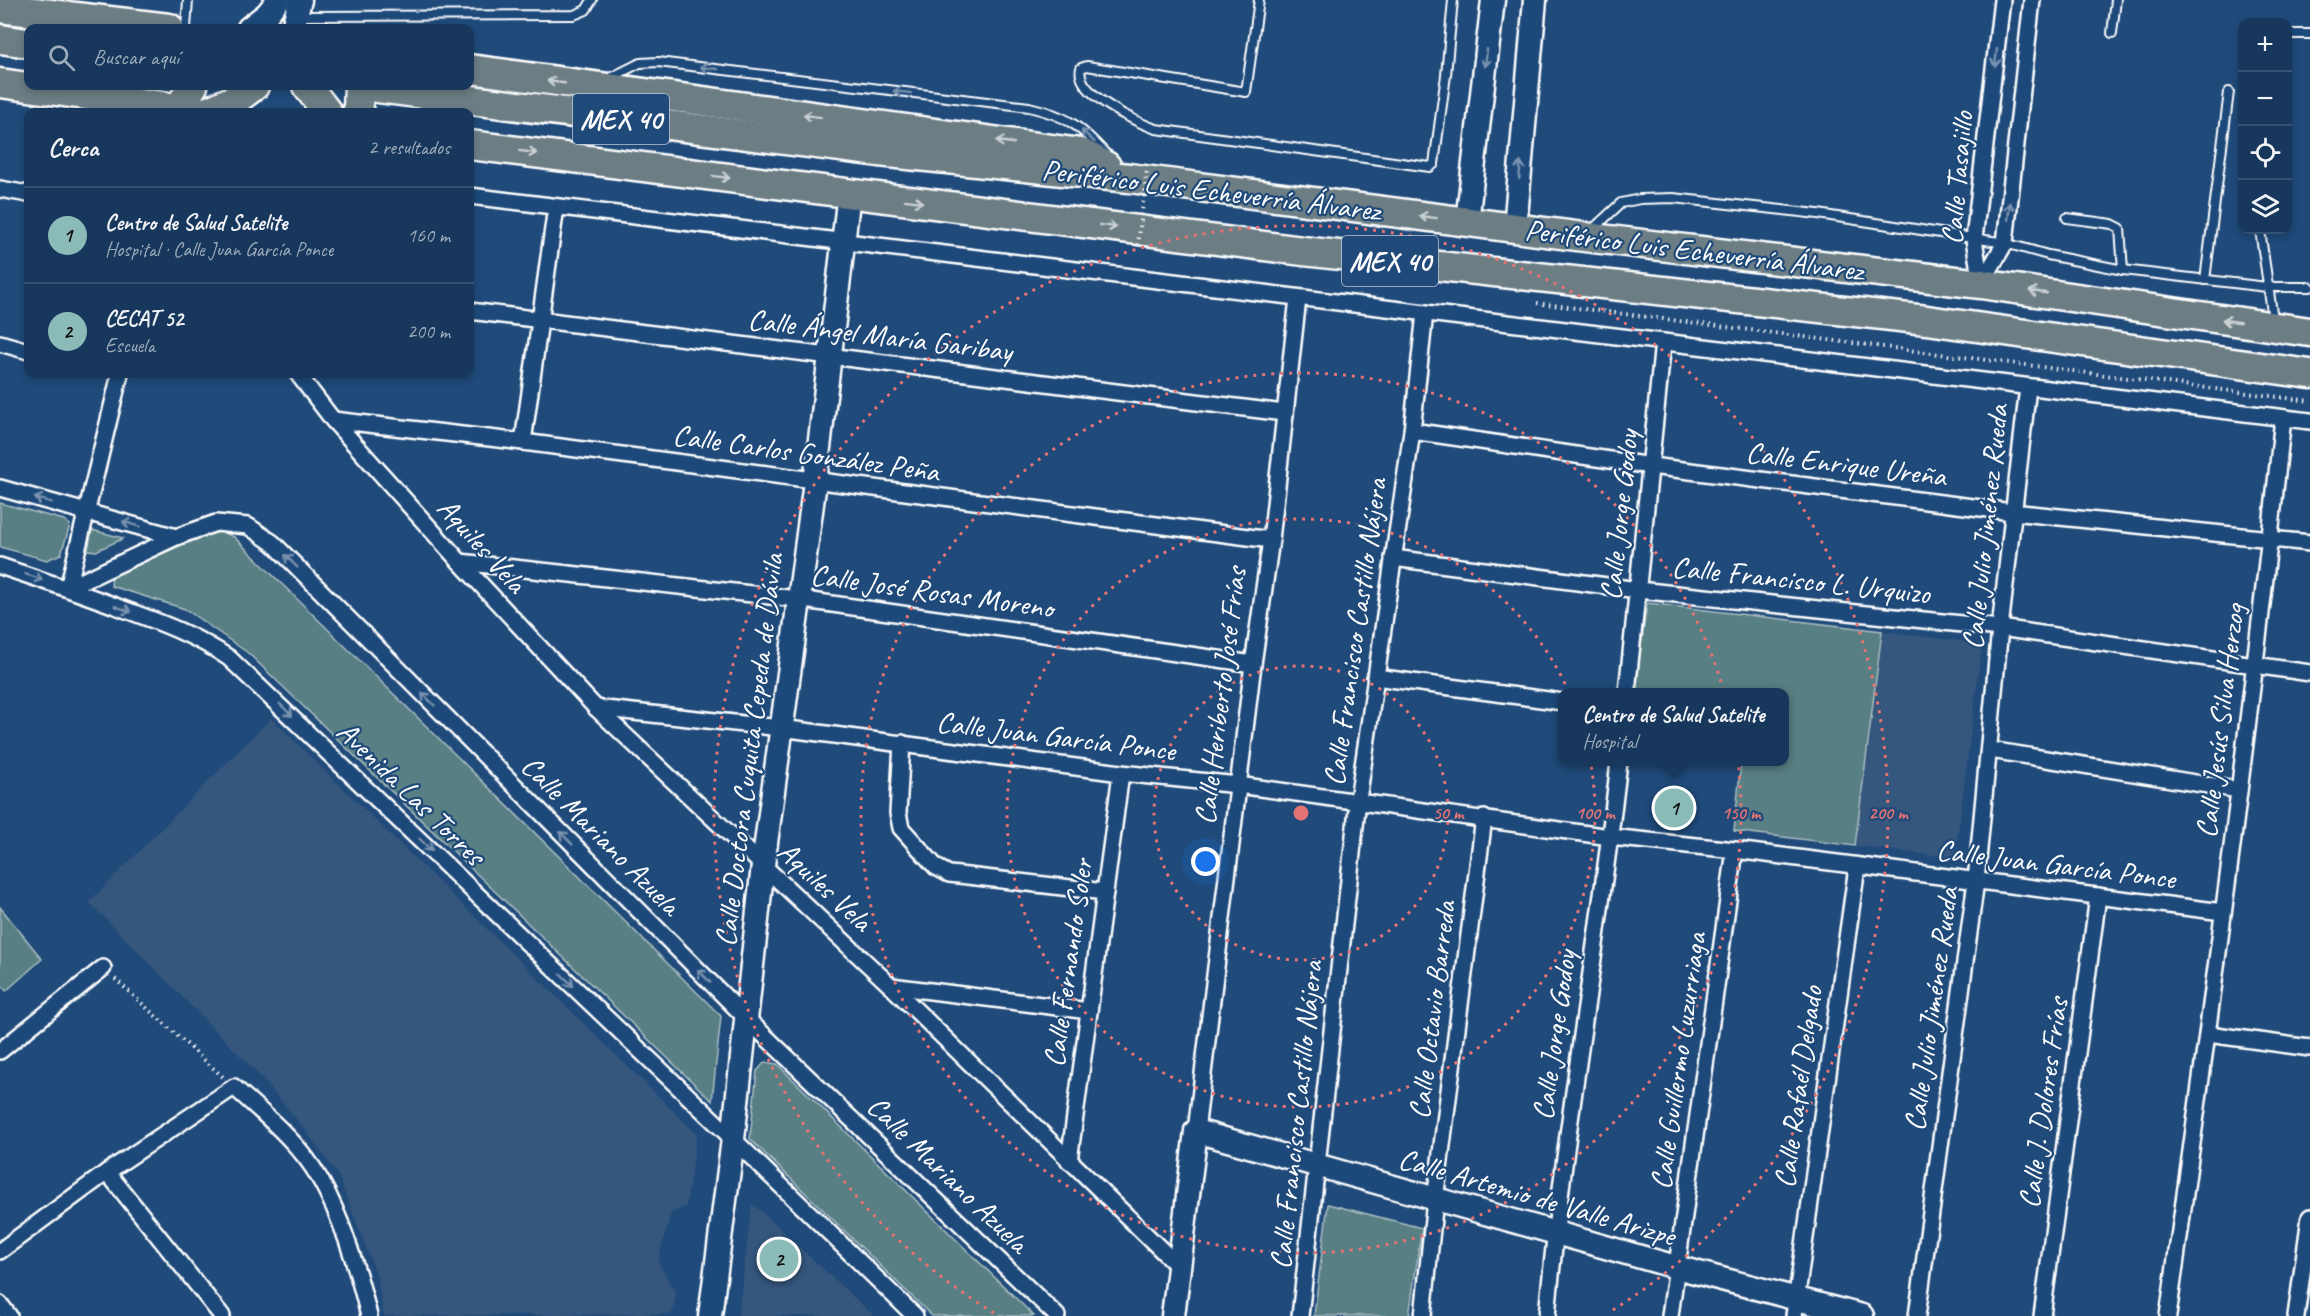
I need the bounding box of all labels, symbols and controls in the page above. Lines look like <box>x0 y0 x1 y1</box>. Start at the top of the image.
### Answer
map controls <box>2238 18 2292 234</box>
button: + <box>2238 18 2292 72</box>
search box <box>24 24 474 90</box>
icon: search <box>45 41 78 74</box>
text: Buscar aquí <box>93 43 179 71</box>
one-way arrow <box>1480 48 1491 68</box>
one-way arrow <box>1990 48 2001 68</box>
one-way arrow <box>699 63 719 74</box>
button: − <box>2238 72 2292 126</box>
one-way arrow <box>547 76 566 87</box>
one-way arrow <box>893 86 913 97</box>
road number: MEX 40 <box>573 94 669 144</box>
street label: Calle Tasajillo <box>1932 109 1982 246</box>
one-way arrow <box>802 110 822 121</box>
button: locate <box>2238 126 2292 180</box>
one-way arrow <box>1081 129 1096 143</box>
text: Cerca <box>48 131 98 164</box>
text: 2 resultados <box>368 135 450 160</box>
one-way arrow <box>995 137 1015 148</box>
one-way arrow <box>517 147 537 158</box>
street label: Periférico Luis Echeverría Álvarez <box>1040 150 1386 230</box>
one-way arrow <box>1515 160 1526 180</box>
one-way arrow <box>711 171 730 182</box>
button: layers <box>2238 180 2292 234</box>
one-way arrow <box>904 196 924 207</box>
one-way arrow <box>2004 202 2015 222</box>
text: Centro de Salud Satelite <box>105 209 287 237</box>
street label: Periférico Luis Echeverría Álvarez <box>1523 210 1869 290</box>
one-way arrow <box>1419 211 1438 222</box>
one-way arrow <box>1097 221 1117 232</box>
text: 1 <box>63 223 72 248</box>
text: 160 m <box>407 223 450 248</box>
road number: MEX 40 <box>1342 236 1438 286</box>
text: Hospital · Calle Juan García Ponce <box>105 237 333 262</box>
one-way arrow <box>2029 287 2049 298</box>
street label: Calle Ángel María Garibay <box>746 300 1017 370</box>
text: CECAT 52 <box>105 305 183 333</box>
one-way arrow <box>2222 315 2242 326</box>
text: 2 <box>63 319 72 344</box>
text: 200 m <box>407 319 450 344</box>
text: Escuela <box>105 333 155 358</box>
street label: Calle Julio Jiménez Rueda <box>1953 401 2017 651</box>
street label: Calle Carlos González Peña <box>671 416 943 491</box>
street label: Calle Jorge Godoy <box>1591 425 1647 602</box>
street label: Calle Enrique Ureña <box>1744 433 1950 495</box>
street label: Calle Francisco Castillo Nájera <box>1315 474 1396 788</box>
street label: Aquiles Vela <box>429 489 536 602</box>
one-way arrow <box>34 493 53 505</box>
one-way arrow <box>121 518 140 529</box>
street label: Calle Francisco L. Urquizo <box>1670 548 1933 613</box>
street label: Calle Doctora Cuquita Cepeda de Dávila <box>706 549 792 949</box>
one-way arrow <box>283 554 298 569</box>
street label: Calle José Rosas Moreno <box>808 555 1059 627</box>
street label: Calle Heriberto José Frías <box>1185 563 1255 827</box>
one-way arrow <box>24 572 43 583</box>
street label: Calle Jesús Silva Herzog <box>2187 600 2253 840</box>
one-way arrow <box>113 604 131 615</box>
popup <box>1558 688 1789 766</box>
one-way arrow <box>421 692 436 707</box>
text: Centro de Salud Satelite <box>1582 701 1765 729</box>
one-way arrow <box>278 703 293 718</box>
street label: Calle Juan García Ponce <box>934 703 1180 770</box>
street label: Avenida Las Torres <box>329 713 495 875</box>
text: Hospital <box>1582 729 1637 754</box>
street label: Calle Mariano Azuela <box>513 747 691 925</box>
pin: 1 <box>1654 786 1694 830</box>
text: 50 m <box>1433 802 1465 824</box>
text: 100 m <box>1576 802 1616 824</box>
text: 150 m <box>1722 802 1762 824</box>
text: 200 m <box>1869 802 1909 824</box>
centre of rings <box>1291 803 1311 823</box>
one-way arrow <box>559 830 573 845</box>
street label: Calle Juan García Ponce <box>1934 831 2180 898</box>
street label: Aquiles Vela <box>770 833 882 941</box>
one-way arrow <box>419 838 434 852</box>
your location <box>1191 847 1220 876</box>
street label: Calle Fernando Soler <box>1035 854 1102 1069</box>
street label: Calle Julio Jiménez Rueda <box>1895 883 1967 1133</box>
street label: Calle Octavio Barreda <box>1400 897 1464 1121</box>
street label: Calle Guillermo Luzurriaga <box>1641 928 1715 1192</box>
street label: Calle Jorge Godoy <box>1523 945 1585 1122</box>
street label: Calle Francisco Castillo Nájera <box>1261 957 1331 1271</box>
one-way arrow <box>696 968 711 983</box>
one-way arrow <box>560 973 575 987</box>
street label: Calle Rafaél Delgado <box>1765 982 1831 1190</box>
street label: Calle J. Dolores Frías <box>2009 993 2077 1211</box>
street label: Calle Mariano Azuela <box>859 1087 1039 1263</box>
street label: Calle Artemio de Valle Arizpe <box>1394 1139 1682 1255</box>
pin: 2 <box>760 1236 798 1282</box>

